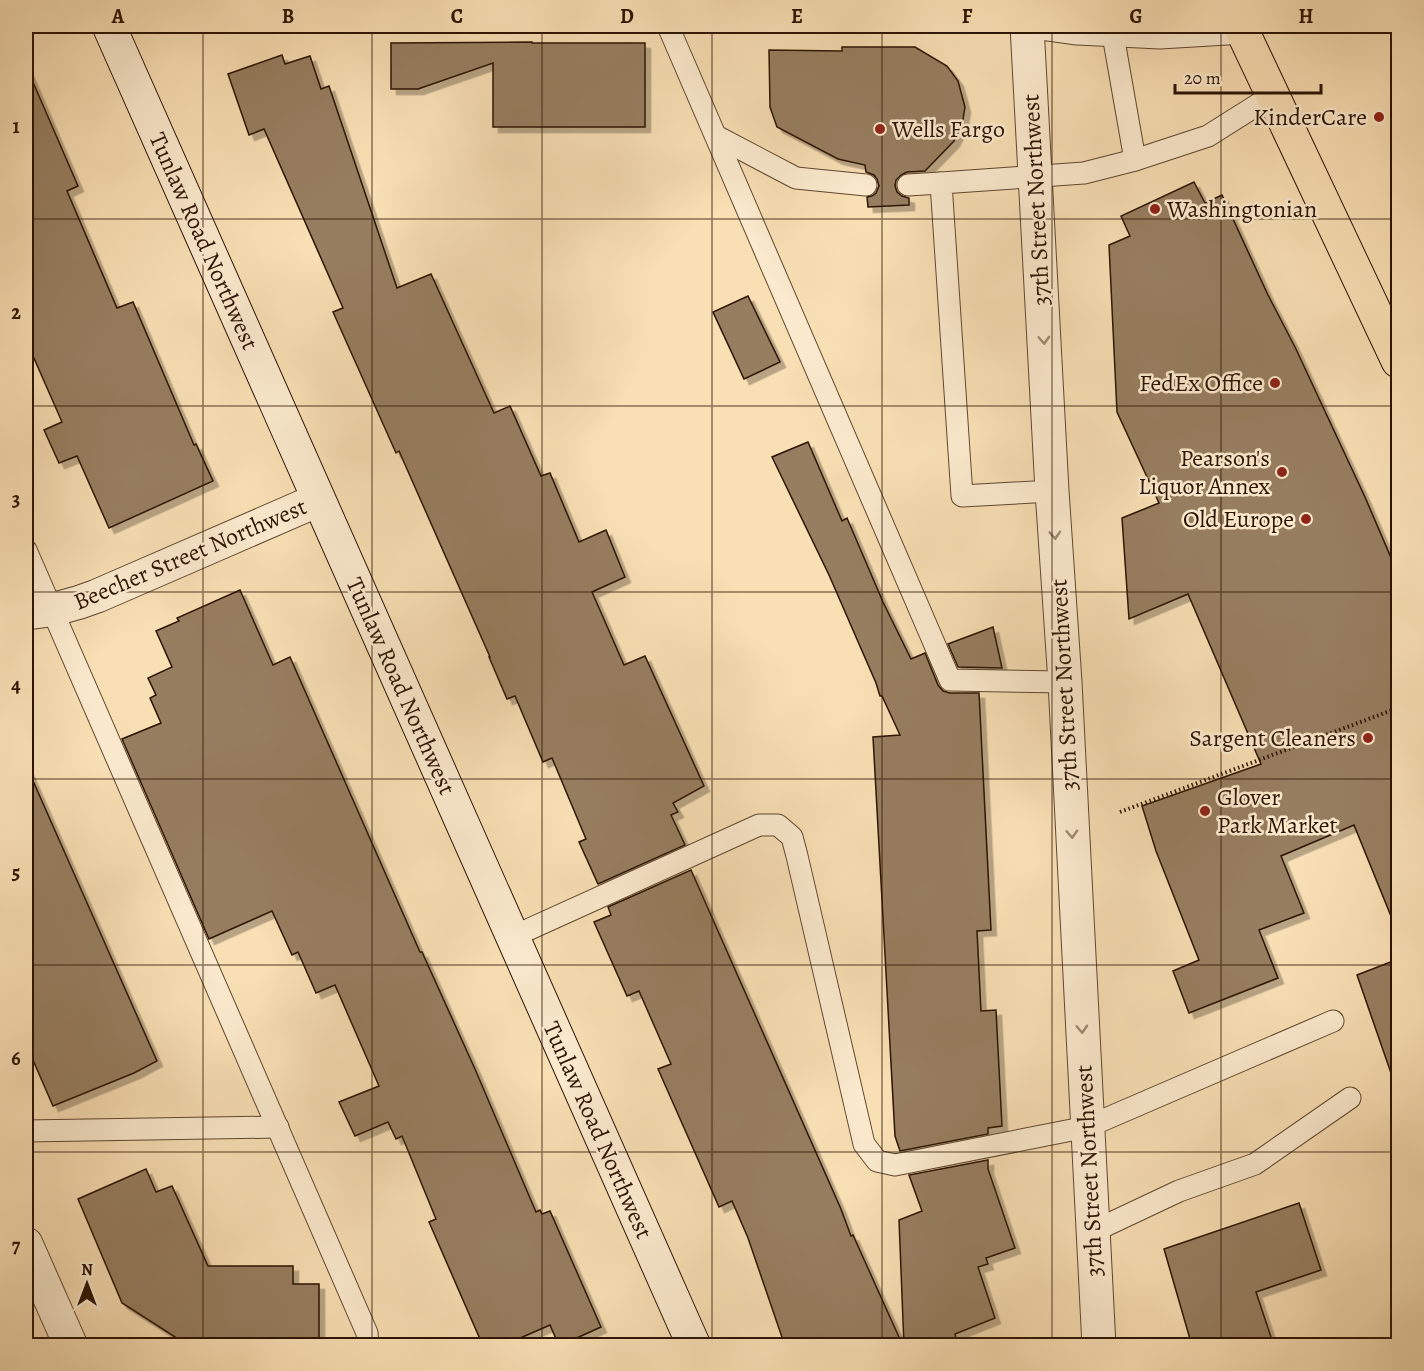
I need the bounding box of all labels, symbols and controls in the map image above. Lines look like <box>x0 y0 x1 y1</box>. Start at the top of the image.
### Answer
text: A <box>111 3 125 30</box>
text: B <box>282 3 294 30</box>
text: C <box>451 3 463 30</box>
text: D <box>620 3 634 30</box>
text: E <box>791 3 803 30</box>
text: F <box>962 3 973 30</box>
text: G <box>1129 3 1143 30</box>
text: H <box>1299 3 1314 30</box>
scale bar <box>1175 57 1320 95</box>
text: 20 m <box>1184 66 1221 90</box>
street label: 37th Street Northwest <box>1014 93 1058 307</box>
place label: KinderCare <box>1253 101 1367 133</box>
marker: KinderCare <box>1372 110 1386 124</box>
text: 1 <box>12 113 20 140</box>
place label: Wells Fargo <box>891 113 1005 145</box>
marker: Wells Fargo <box>873 122 887 136</box>
street label: Tunlaw Road Northwest <box>142 127 266 355</box>
place label: Washingtonian <box>1166 193 1317 225</box>
marker: Washingtonian <box>1148 202 1162 216</box>
text: 2 <box>11 299 21 326</box>
one-way arrow <box>1037 336 1050 345</box>
place label: FedEx Office <box>1139 367 1263 399</box>
marker: FedEx Office <box>1268 376 1282 390</box>
place label: Pearson's Liquor Annex <box>1138 442 1271 502</box>
marker: Pearson's Liquor Annex <box>1275 465 1289 479</box>
text: 3 <box>12 486 20 513</box>
street label: Beecher Street Northwest <box>69 490 311 618</box>
place label: Old Europe <box>1183 503 1294 535</box>
marker: Old Europe <box>1299 512 1313 526</box>
one-way arrow <box>1048 530 1061 539</box>
street label: Tunlaw Road Northwest <box>339 572 463 800</box>
street label: 37th Street Northwest <box>1042 578 1086 792</box>
text: 4 <box>11 672 21 699</box>
place label: Sargent Cleaners <box>1189 722 1356 754</box>
marker: Sargent Cleaners <box>1361 731 1375 745</box>
place label: Glover Park Market <box>1217 781 1337 841</box>
marker: Glover Park Market <box>1198 804 1212 818</box>
one-way arrow <box>1066 830 1079 839</box>
text: 5 <box>12 859 20 886</box>
street label: Tunlaw Road Northwest <box>536 1016 660 1244</box>
one-way arrow <box>1075 1024 1088 1033</box>
text: 6 <box>11 1045 21 1072</box>
street label: 37th Street Northwest <box>1067 1064 1111 1278</box>
text: 7 <box>12 1232 21 1259</box>
north arrow <box>57 1254 117 1314</box>
text: N <box>81 1259 93 1281</box>

